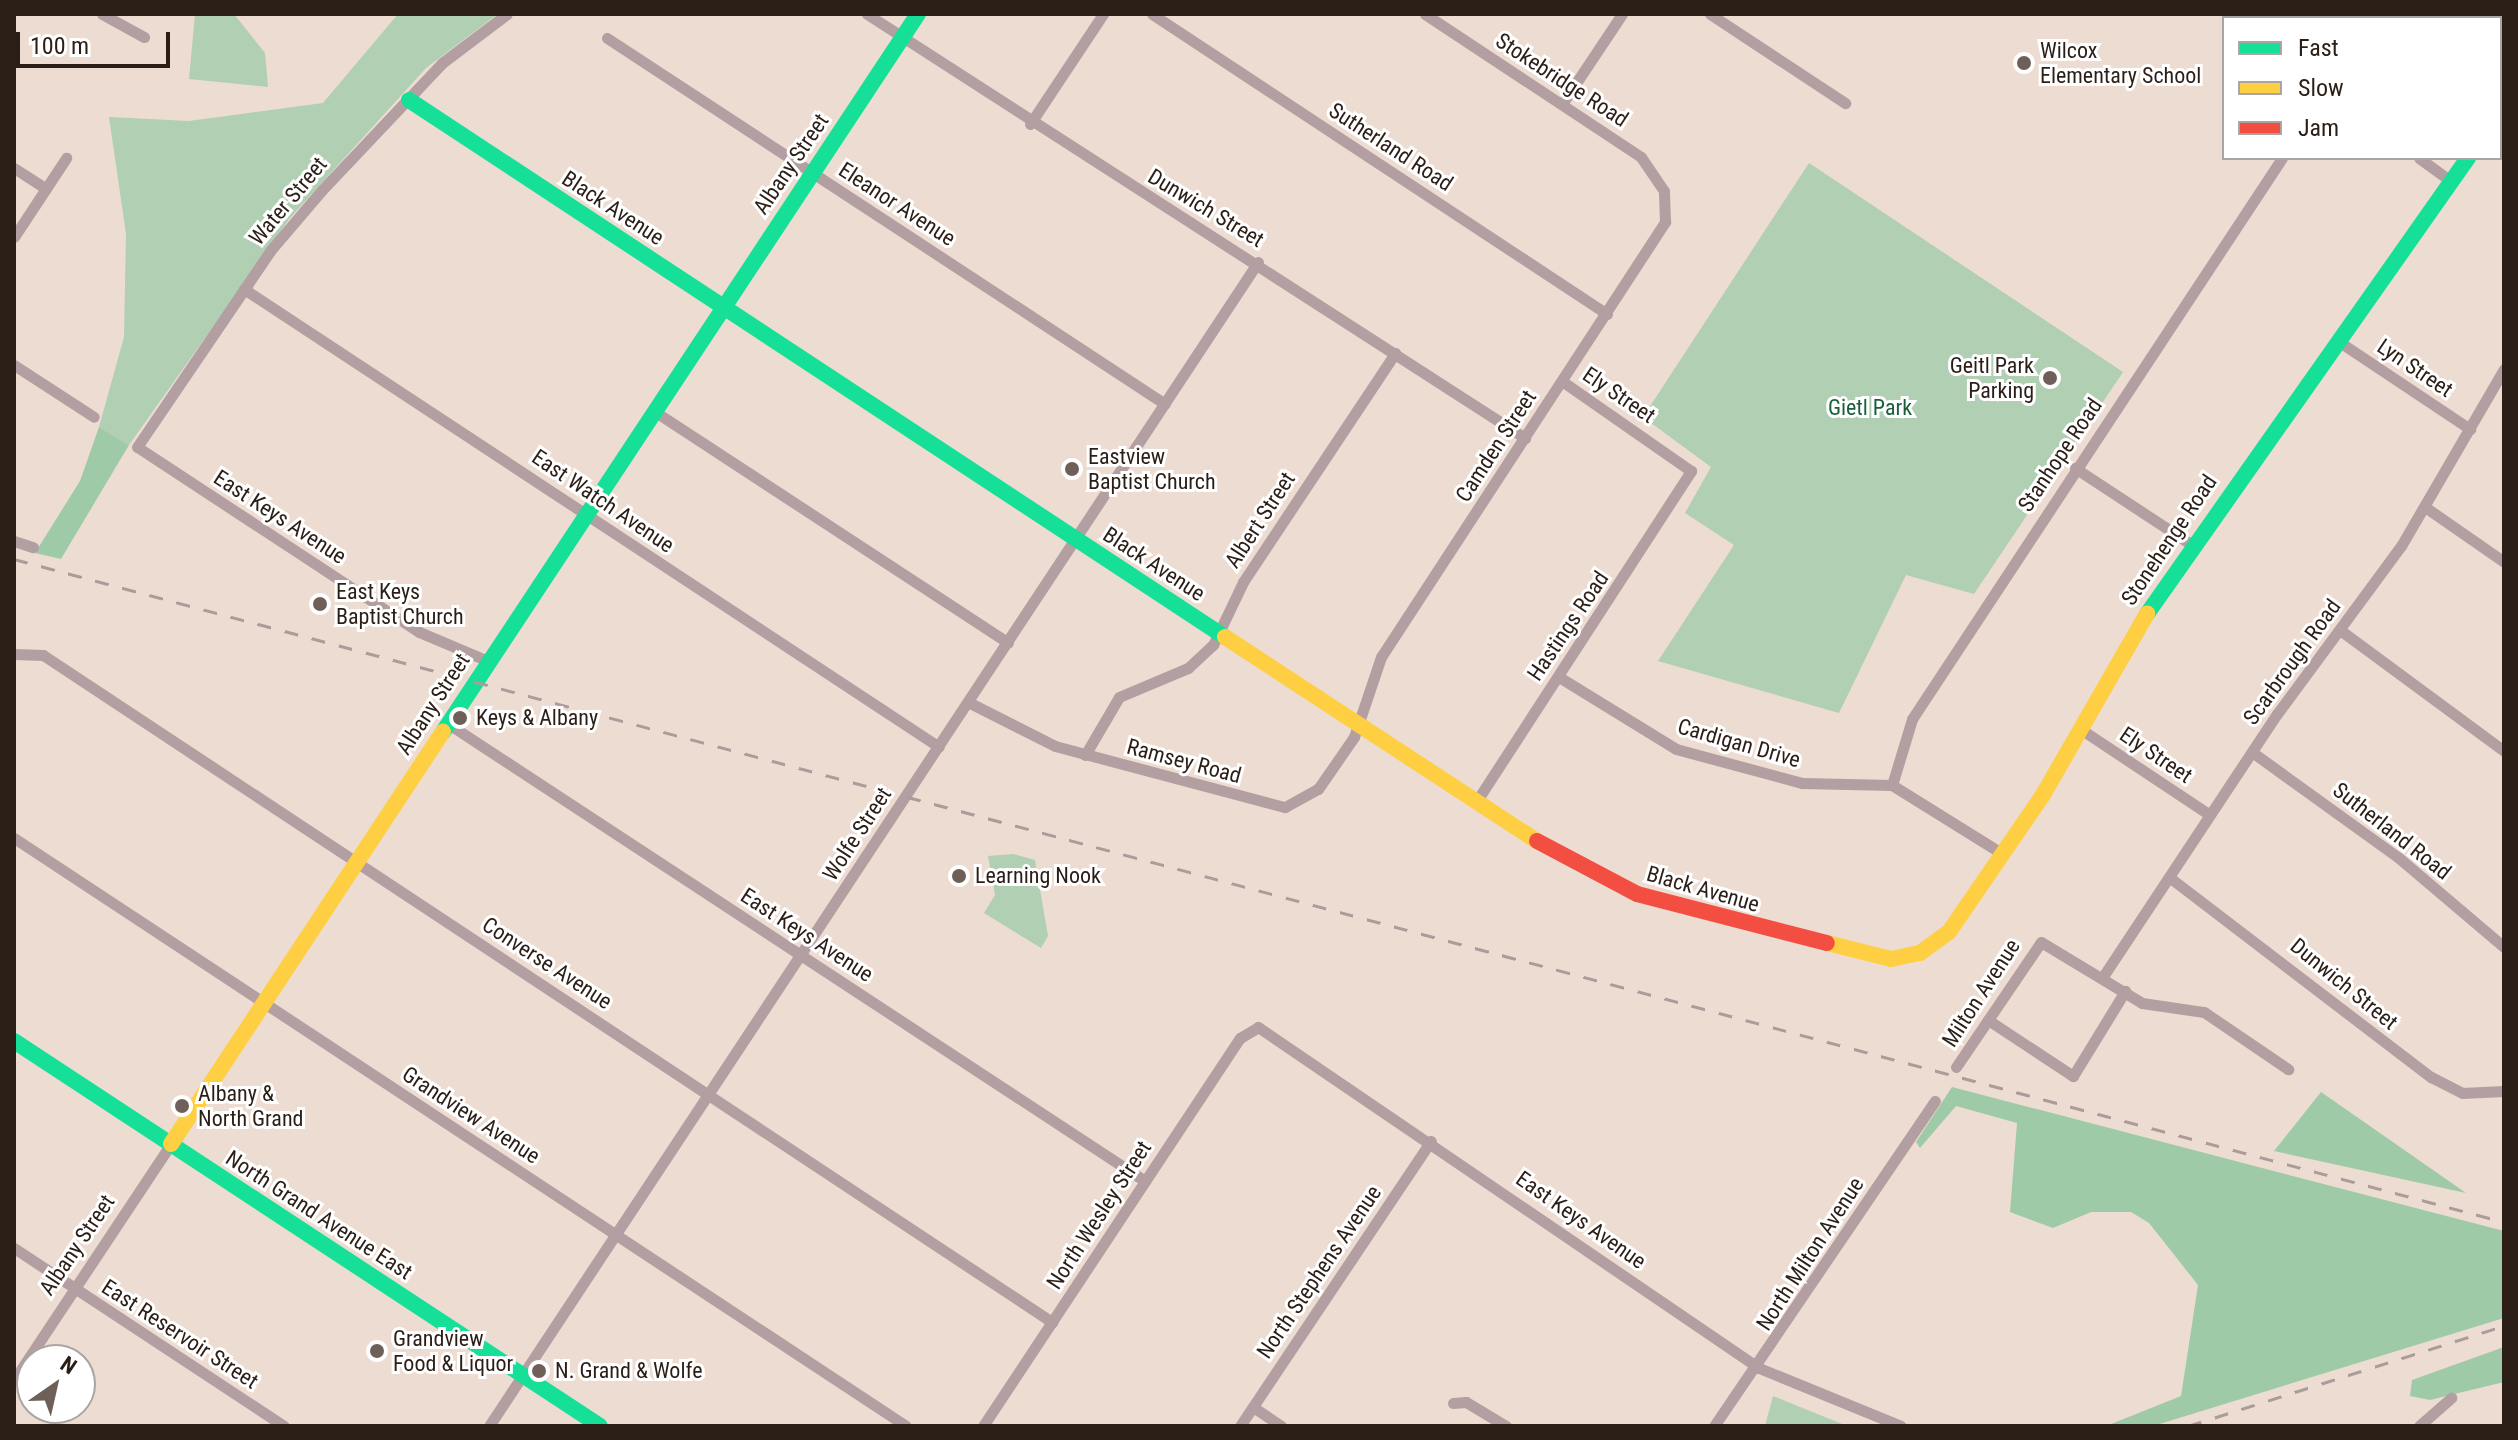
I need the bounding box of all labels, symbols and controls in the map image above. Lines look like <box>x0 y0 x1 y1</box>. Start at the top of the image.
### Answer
scale bar <box>20 16 174 66</box>
legend <box>2222 16 2502 160</box>
street label: Stokebridge Road <box>1491 27 1633 133</box>
text: 100 m <box>30 32 89 60</box>
text: Fast <box>2298 34 2339 62</box>
place label: Wilcox Elementary School <box>2040 37 2201 88</box>
marker: Wilcox Elementary School <box>2015 54 2033 72</box>
text: Slow <box>2298 74 2344 102</box>
street label: Sutherland Road <box>1324 97 1458 197</box>
street label: Albany Street <box>748 109 834 219</box>
text: Jam <box>2298 114 2339 142</box>
street label: Water Street <box>243 152 333 250</box>
street label: Eleanor Avenue <box>834 157 960 251</box>
street label: Dunwich Street <box>1143 163 1269 253</box>
street label: Black Avenue <box>557 165 669 251</box>
street label: Lyn Street <box>2372 333 2458 403</box>
place label: Geitl Park Parking <box>1950 352 2034 404</box>
street label: Ely Street <box>1578 361 1660 429</box>
marker: Geitl Park Parking <box>2041 369 2059 387</box>
street label: Camden Street <box>1450 385 1542 507</box>
street label: Stanhope Road <box>2012 393 2108 517</box>
park label: Gietl Park <box>1828 395 1912 421</box>
place label: Eastview Baptist Church <box>1088 443 1216 494</box>
street label: East Watch Avenue <box>527 444 679 558</box>
marker: Eastview Baptist Church <box>1063 460 1081 478</box>
street label: East Keys Avenue <box>209 464 351 570</box>
street label: Albert Street <box>1219 467 1301 573</box>
street label: Stonehenge Road <box>2116 470 2222 610</box>
street label: Black Avenue <box>1098 521 1210 607</box>
street label: Hastings Road <box>1522 566 1614 686</box>
place label: East Keys Baptist Church <box>336 578 464 630</box>
street label: Scarbrough Road <box>2238 594 2346 730</box>
marker: East Keys Baptist Church <box>311 595 329 613</box>
street label: Albany Street <box>390 648 476 760</box>
place label: Keys & Albany <box>476 705 598 731</box>
marker: Keys & Albany <box>451 709 469 727</box>
street label: Cardigan Drive <box>1675 713 1803 773</box>
street label: Ely Street <box>2115 721 2197 789</box>
street label: Ramsey Road <box>1124 733 1244 789</box>
street label: Sutherland Road <box>2328 777 2456 885</box>
street label: Wolfe Street <box>817 782 897 886</box>
street label: Black Avenue <box>1644 860 1762 918</box>
place label: Learning Nook <box>975 863 1101 889</box>
marker: Learning Nook <box>950 867 968 885</box>
street label: East Keys Avenue <box>736 882 878 988</box>
street label: Converse Avenue <box>477 911 617 1015</box>
street label: Dunwich Street <box>2285 933 2403 1035</box>
street label: Milton Avenue <box>1936 934 2026 1052</box>
street label: Grandview Avenue <box>397 1061 545 1169</box>
place label: Albany & North Grand <box>198 1080 303 1132</box>
marker: Albany & North Grand <box>173 1097 191 1115</box>
street label: North Wesley Street <box>1041 1136 1157 1294</box>
street label: North Grand Avenue East <box>221 1145 417 1285</box>
street label: East Keys Avenue <box>1511 1165 1651 1275</box>
street label: North Milton Avenue <box>1751 1173 1869 1335</box>
street label: North Stephens Avenue <box>1251 1180 1387 1364</box>
street label: Albany Street <box>34 1190 120 1300</box>
street label: East Reservoir Street <box>97 1274 263 1394</box>
place label: Grandview Food & Liquor <box>393 1325 513 1376</box>
marker: Grandview Food & Liquor <box>368 1342 386 1360</box>
north arrow <box>16 1344 96 1424</box>
text: N <box>56 1351 81 1379</box>
place label: N. Grand & Wolfe <box>555 1358 702 1384</box>
marker: N. Grand & Wolfe <box>530 1362 548 1380</box>

